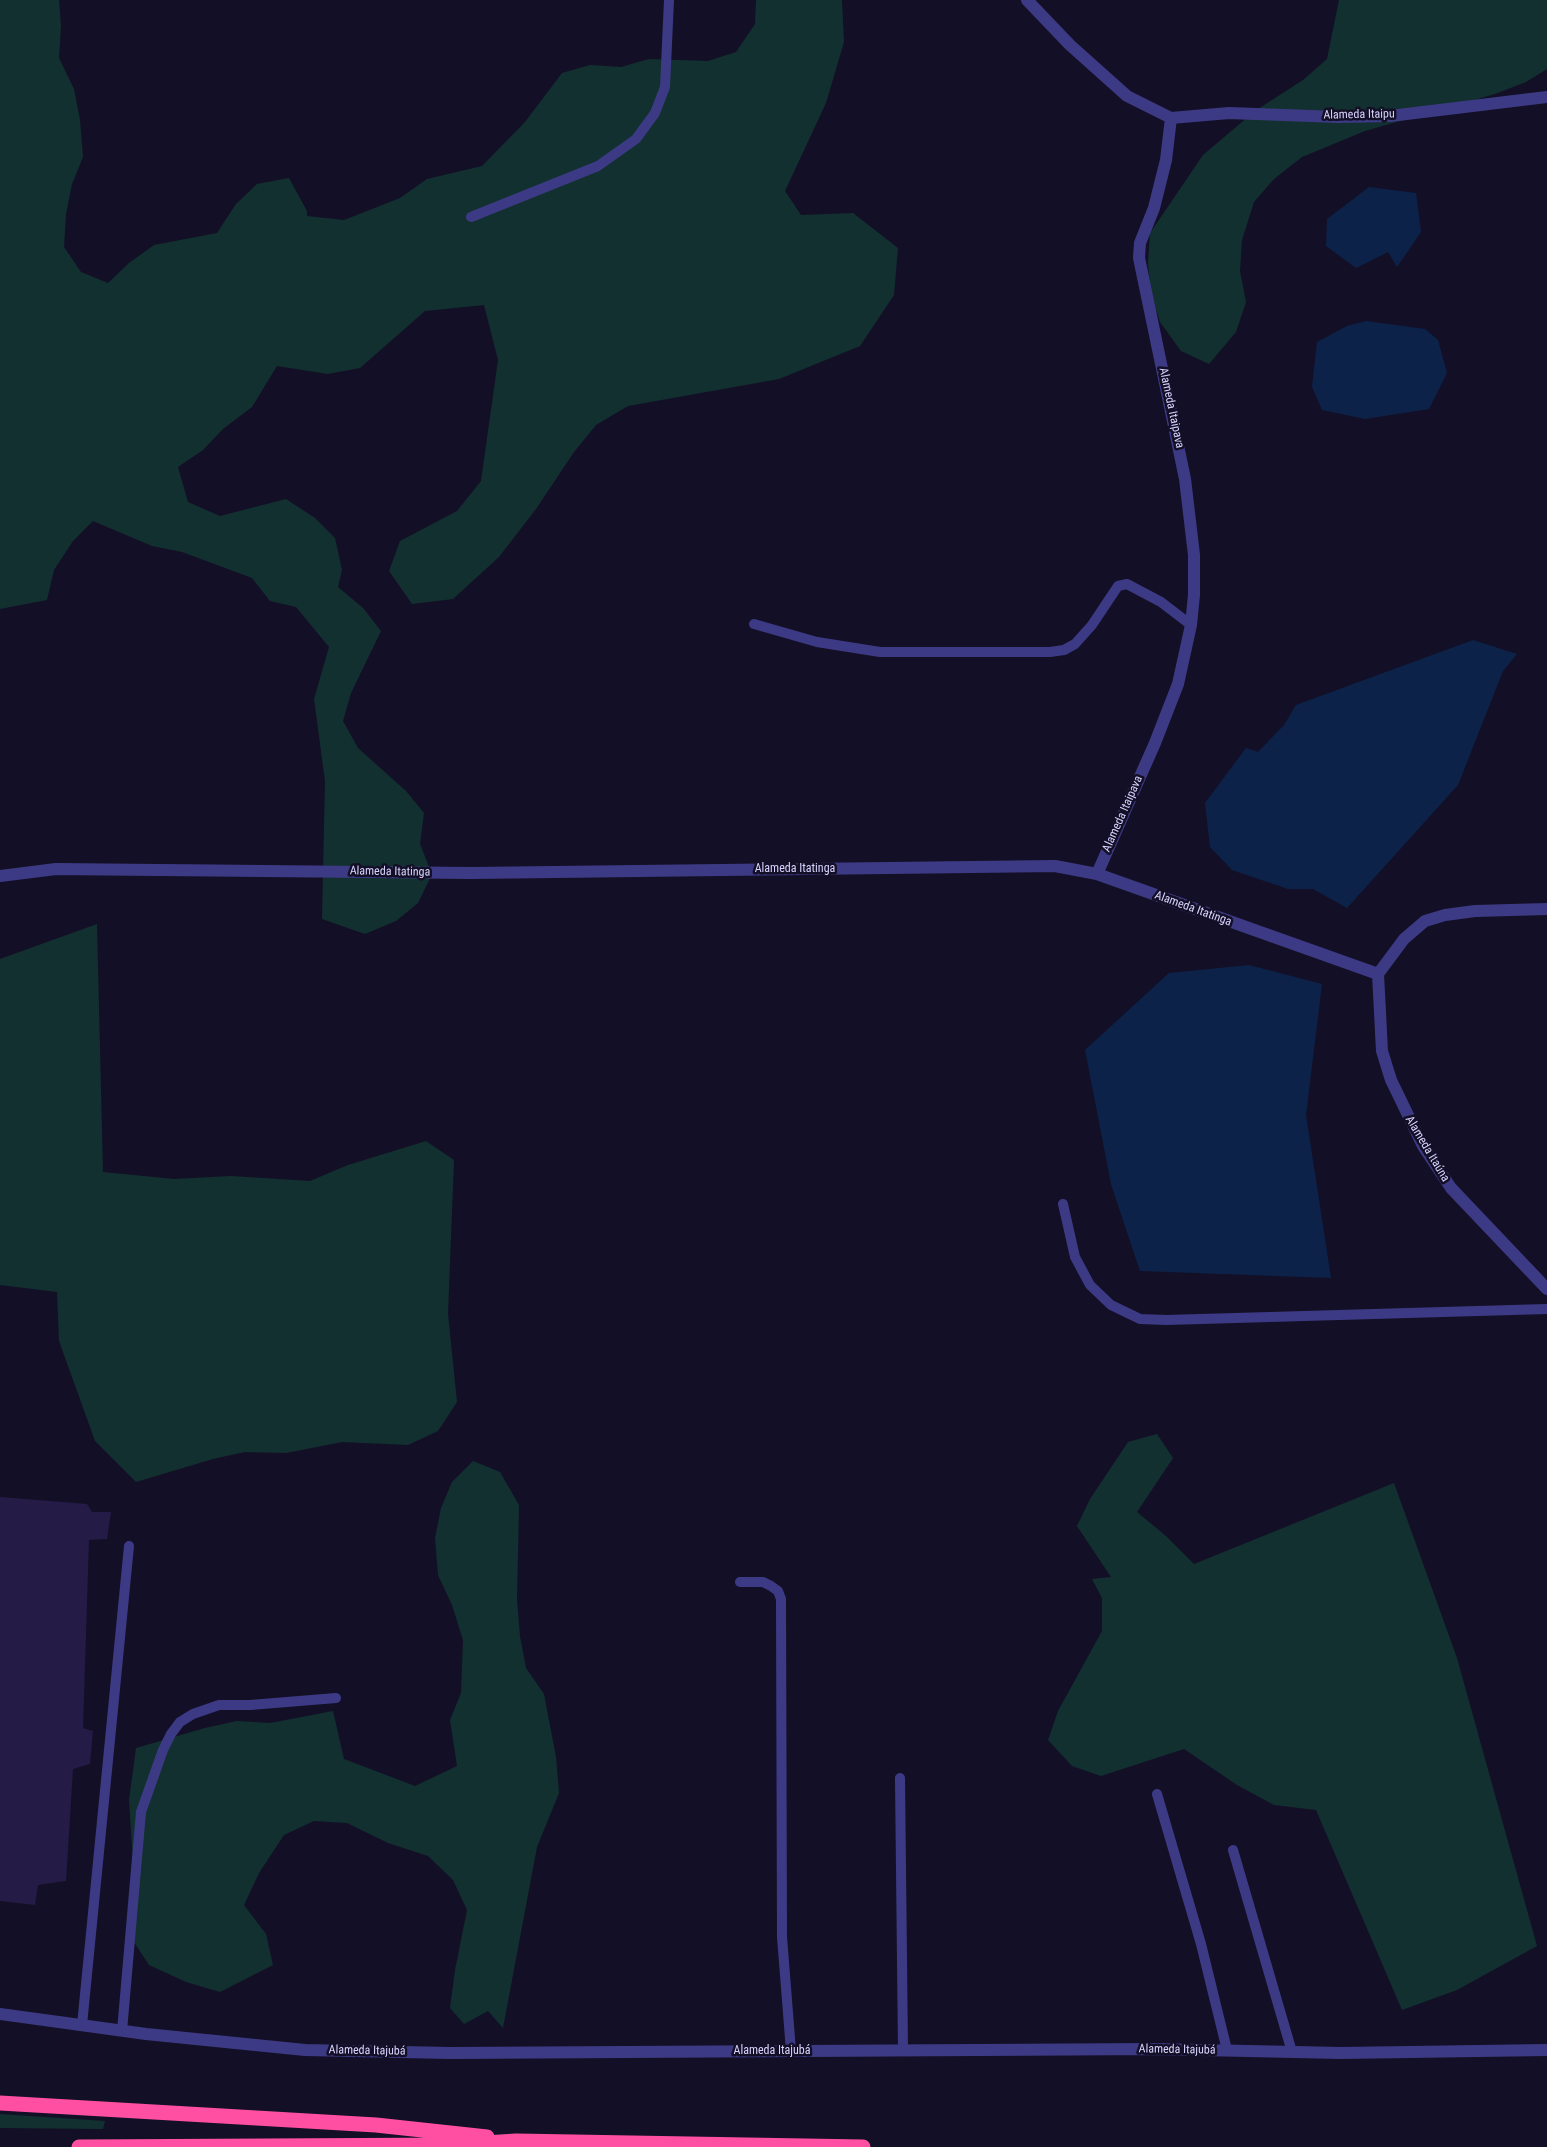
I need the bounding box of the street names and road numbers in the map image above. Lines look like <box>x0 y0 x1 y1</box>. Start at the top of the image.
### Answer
street label: Alameda Itaipu <box>1323 107 1395 123</box>
street label: Alameda Itaipava <box>1155 366 1187 450</box>
street label: Alameda Itaipava <box>1100 774 1146 854</box>
street label: Alameda Itatinga <box>755 862 835 876</box>
street label: Alameda Itatinga <box>350 864 430 880</box>
street label: Alameda Itatinga <box>1153 888 1233 930</box>
street label: Alameda Itaúna <box>1402 1113 1452 1185</box>
street label: Alameda Itajubá <box>1138 2042 1216 2058</box>
street label: Alameda Itajubá <box>328 2043 406 2059</box>
street label: Alameda Itajubá <box>734 2044 810 2058</box>

